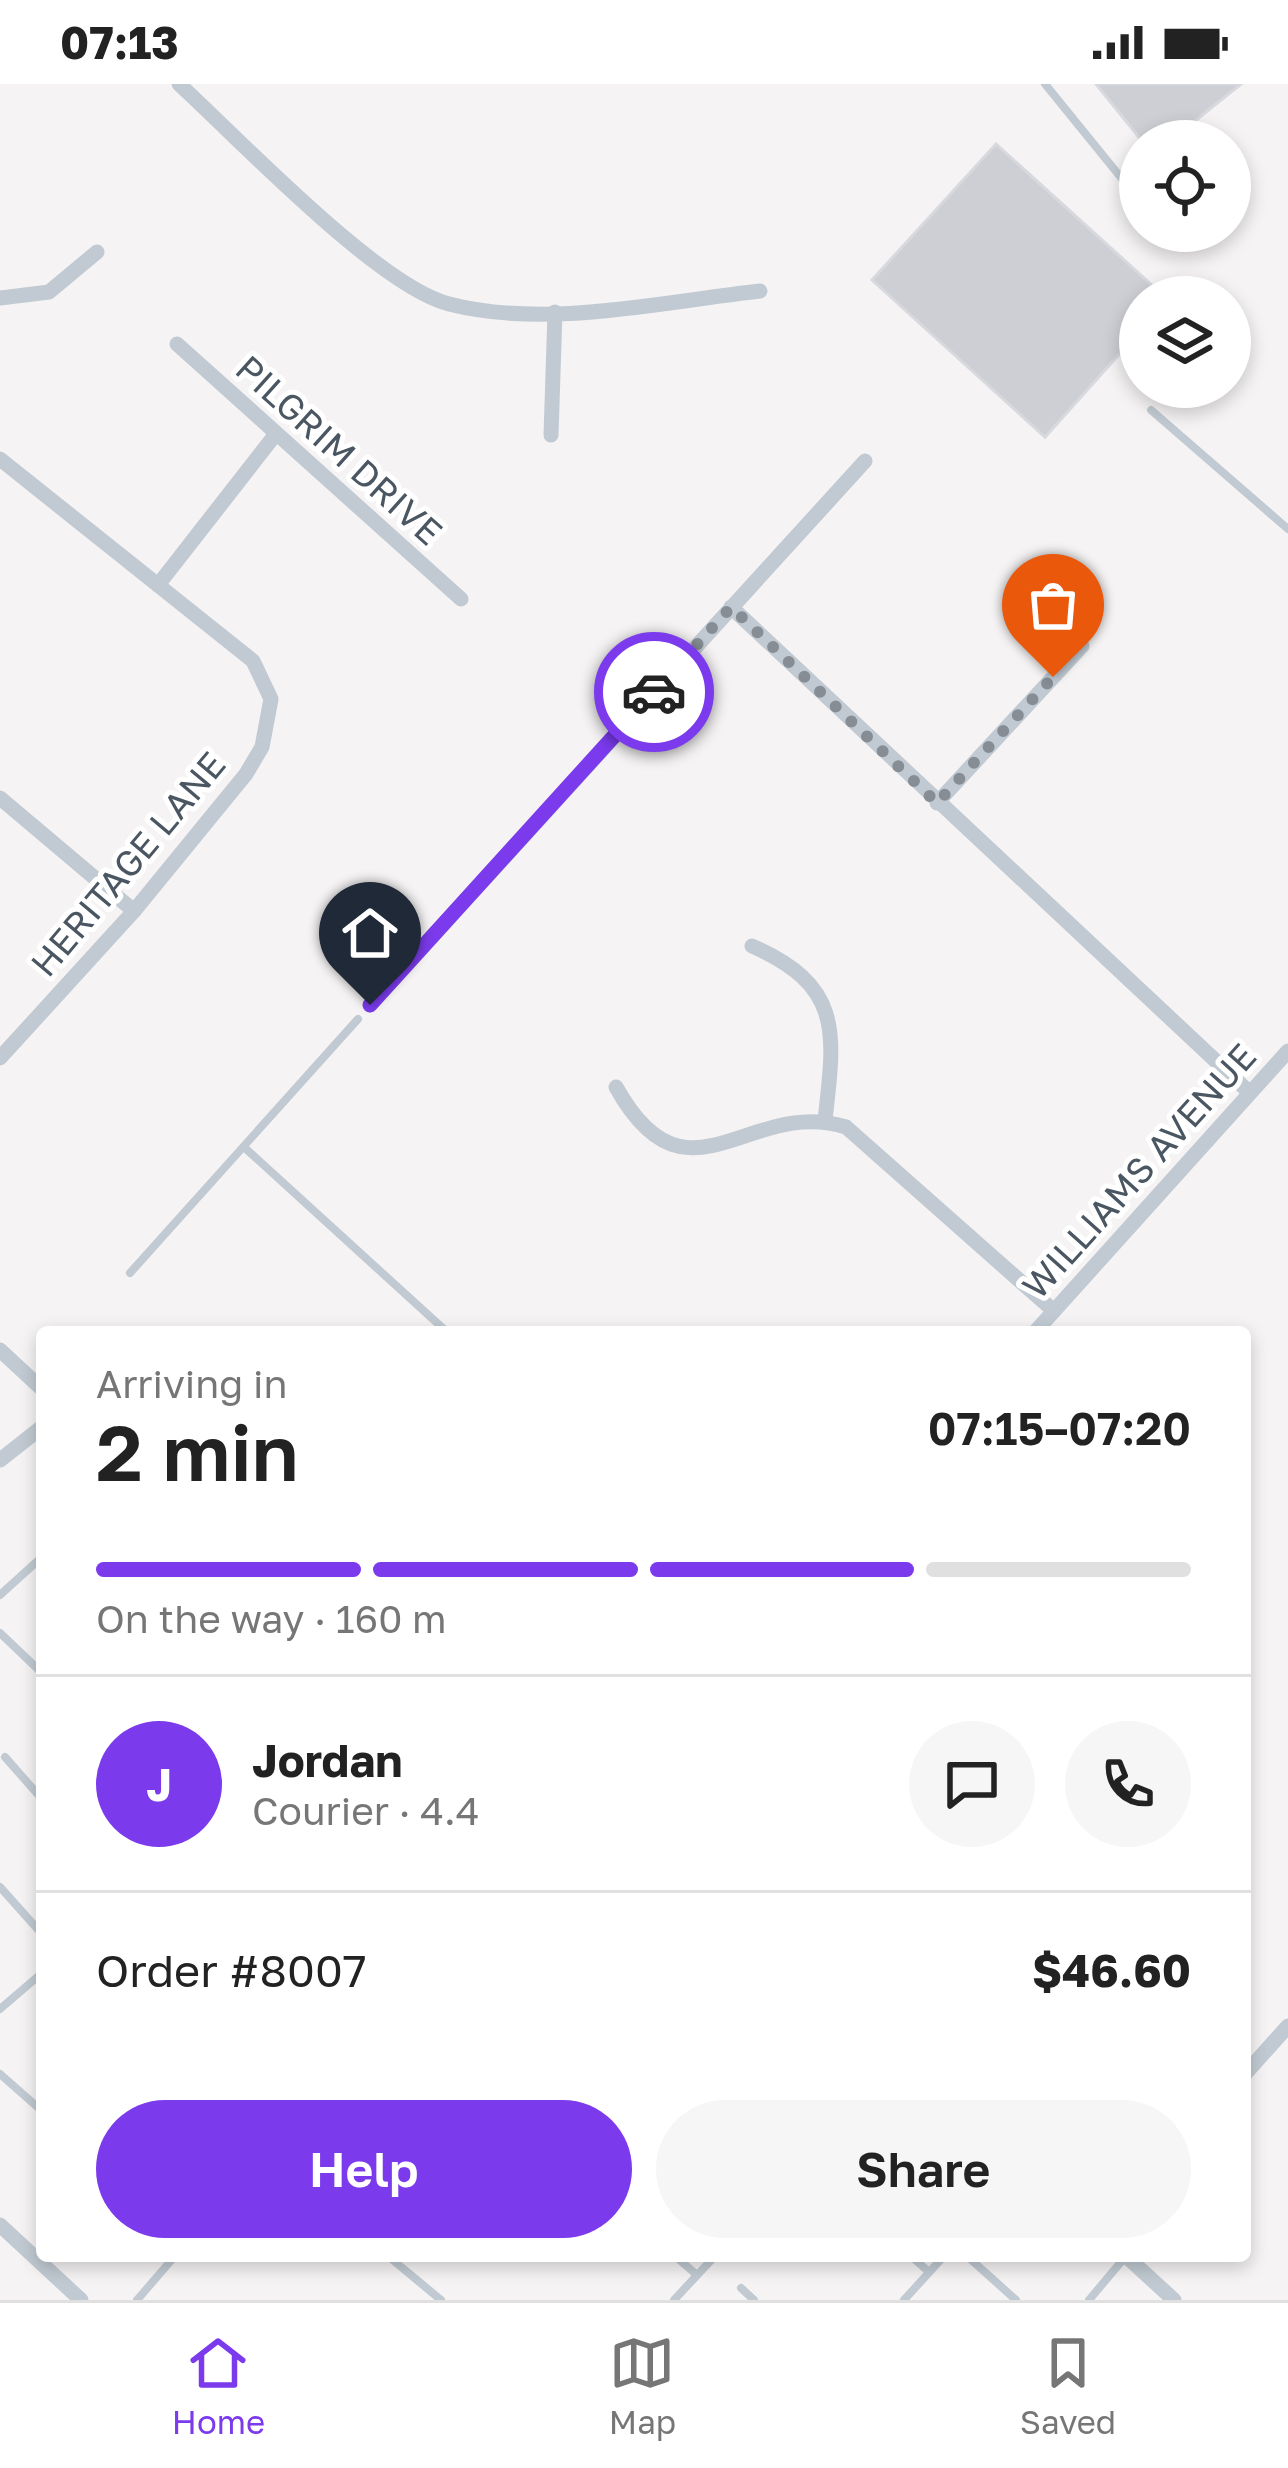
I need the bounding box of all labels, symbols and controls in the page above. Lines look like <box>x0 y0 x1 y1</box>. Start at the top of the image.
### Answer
text: 07:13 <box>60 15 179 69</box>
map controls <box>1119 120 1251 408</box>
button: locate <box>1119 120 1251 252</box>
button: layers <box>1119 276 1251 408</box>
street label: PILGRIM DRIVE <box>228 346 451 553</box>
pin <box>1002 554 1104 677</box>
icon: bag <box>1020 572 1086 638</box>
courier <box>594 632 714 752</box>
icon: car <box>621 659 687 725</box>
street label: HERITAGE LANE <box>21 743 234 984</box>
pin <box>319 882 421 1005</box>
icon: home <box>337 900 403 966</box>
street label: WILLIAMS AVENUE <box>1013 1034 1264 1307</box>
text: Arriving in <box>96 1360 287 1407</box>
text: 07:15–07:20 <box>928 1401 1191 1455</box>
text: 2 min <box>96 1405 299 1498</box>
text: On the way · 160 m <box>96 1595 447 1642</box>
button: chat <box>909 1721 1035 1847</box>
button: phone <box>1065 1721 1191 1847</box>
text: Jordan <box>252 1733 403 1787</box>
text: J <box>146 1757 172 1811</box>
text: Courier · 4.4 <box>252 1787 480 1834</box>
text: Order #8007 <box>96 1943 367 1997</box>
text: $46.60 <box>1032 1943 1191 1997</box>
button: Help <box>96 2100 632 2238</box>
button: Share <box>656 2100 1191 2238</box>
tab: Home <box>172 2330 265 2441</box>
tab: Map <box>609 2330 676 2441</box>
tab: Saved <box>1020 2330 1116 2441</box>

